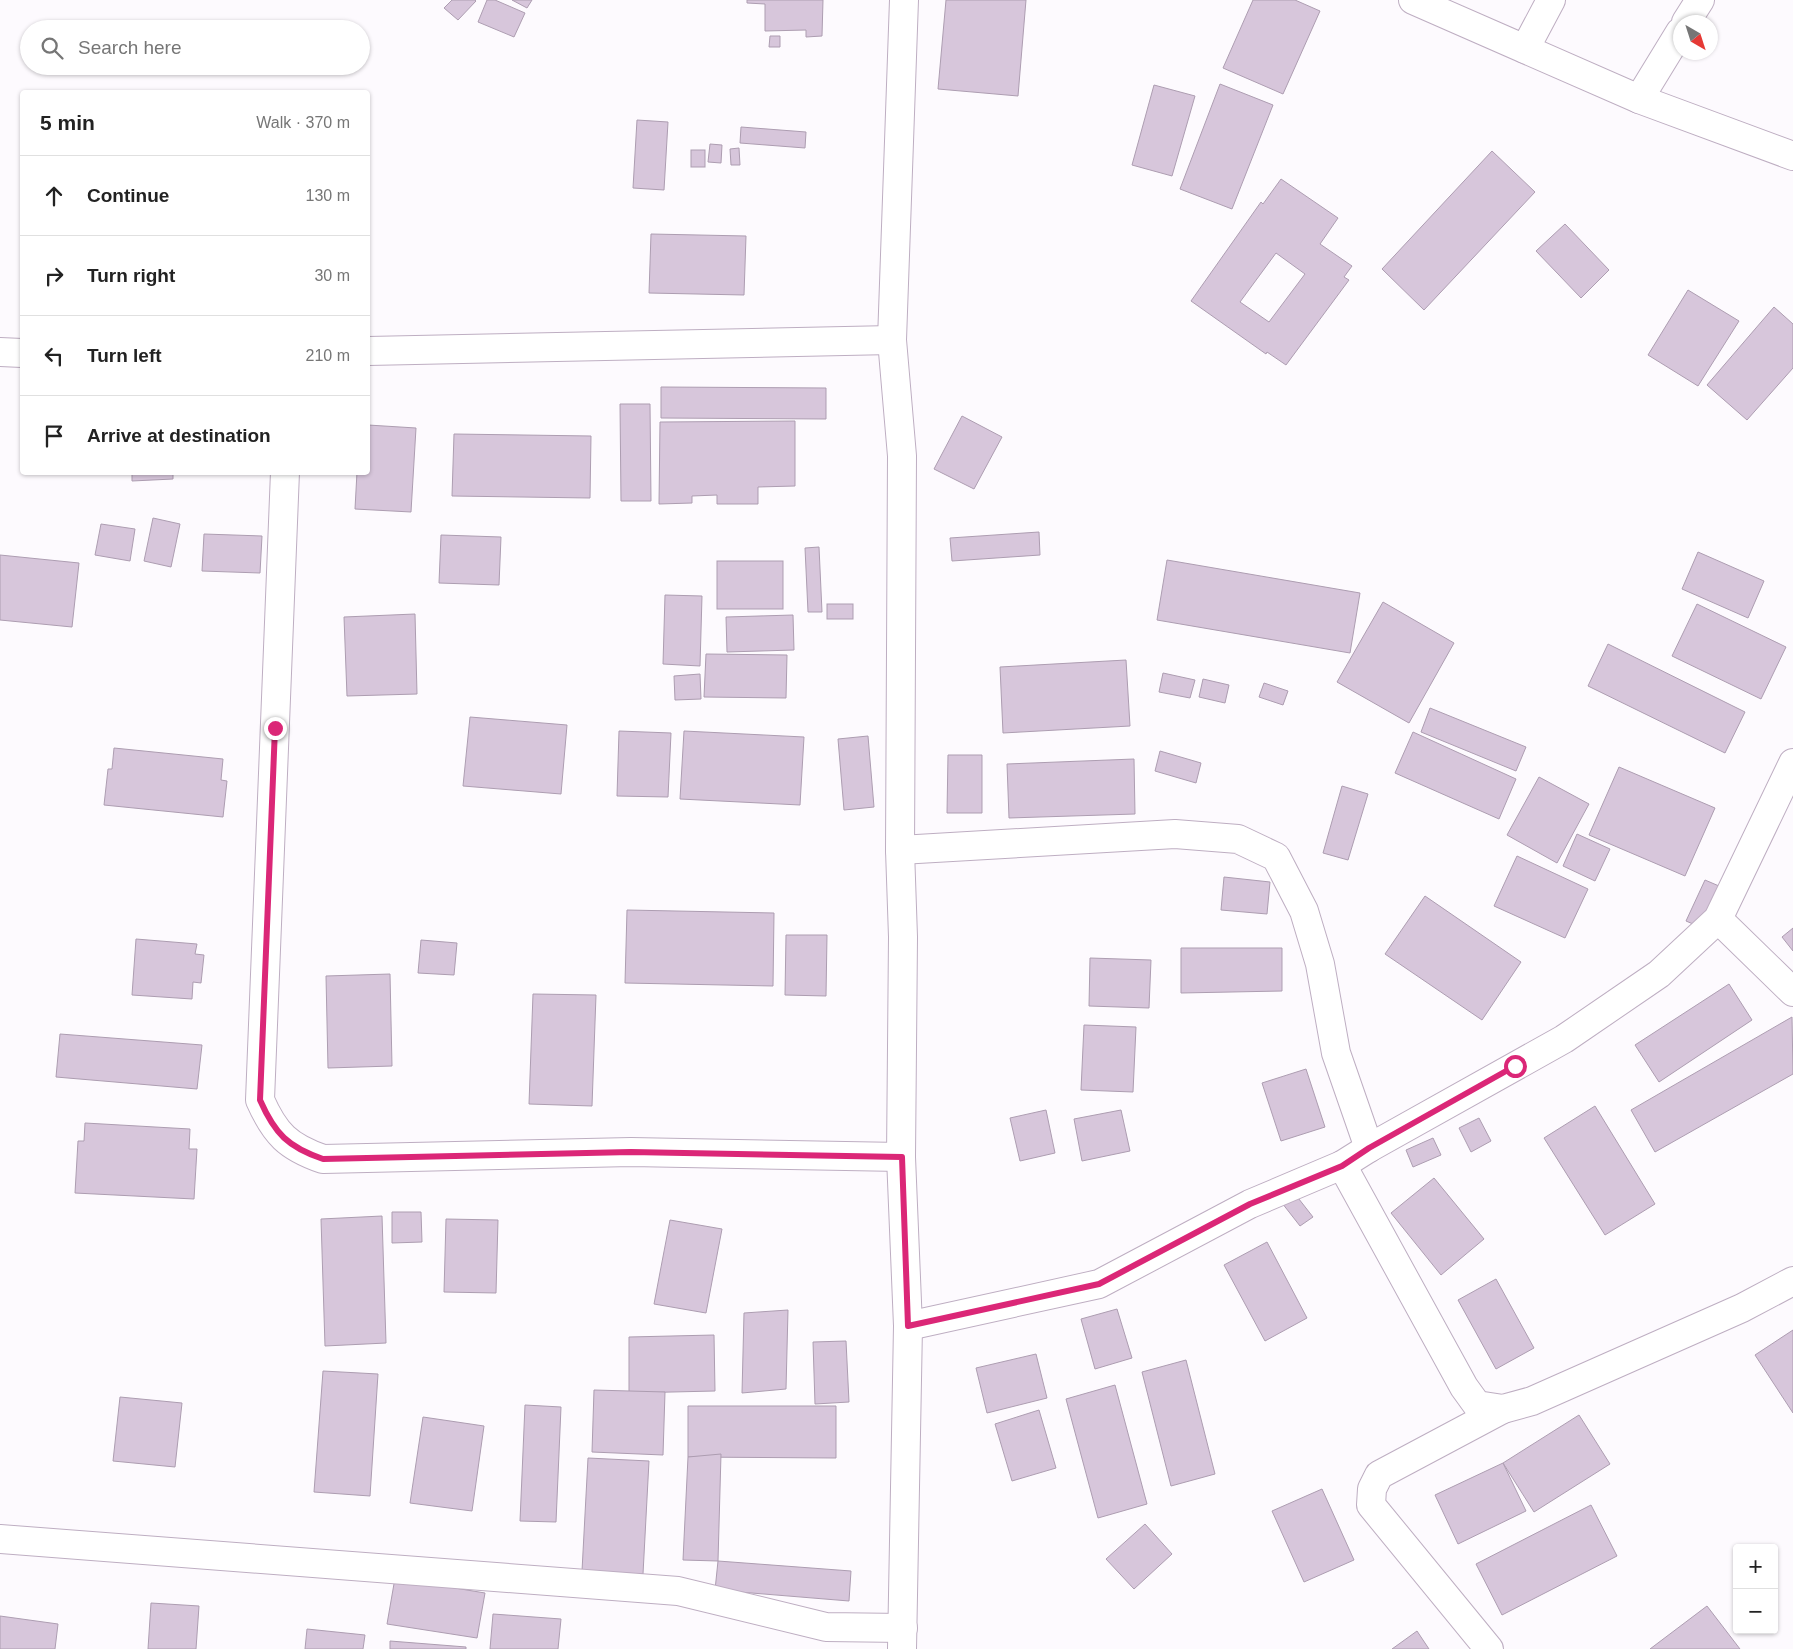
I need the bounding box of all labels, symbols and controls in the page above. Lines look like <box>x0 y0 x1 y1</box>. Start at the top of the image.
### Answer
north arrow <box>1673 15 1718 60</box>
search box <box>20 20 370 75</box>
icon: search <box>38 34 66 62</box>
text: Search here <box>78 37 182 58</box>
text: 5 min <box>40 111 95 134</box>
text: Walk · 370 m <box>256 114 350 131</box>
icon: ahead <box>40 182 68 210</box>
text: Continue <box>87 185 169 206</box>
text: 130 m <box>306 187 350 204</box>
icon: right <box>40 262 68 290</box>
text: Turn right <box>87 265 175 286</box>
text: 30 m <box>314 267 350 284</box>
icon: left <box>40 342 68 370</box>
text: Turn left <box>87 345 162 366</box>
text: 210 m <box>306 347 350 364</box>
icon: arrive <box>40 422 68 450</box>
text: Arrive at destination <box>87 425 271 446</box>
route end <box>264 717 287 740</box>
route start <box>1504 1055 1527 1078</box>
map controls <box>1733 1544 1778 1634</box>
button: + <box>1733 1544 1778 1589</box>
button: − <box>1733 1589 1778 1634</box>

